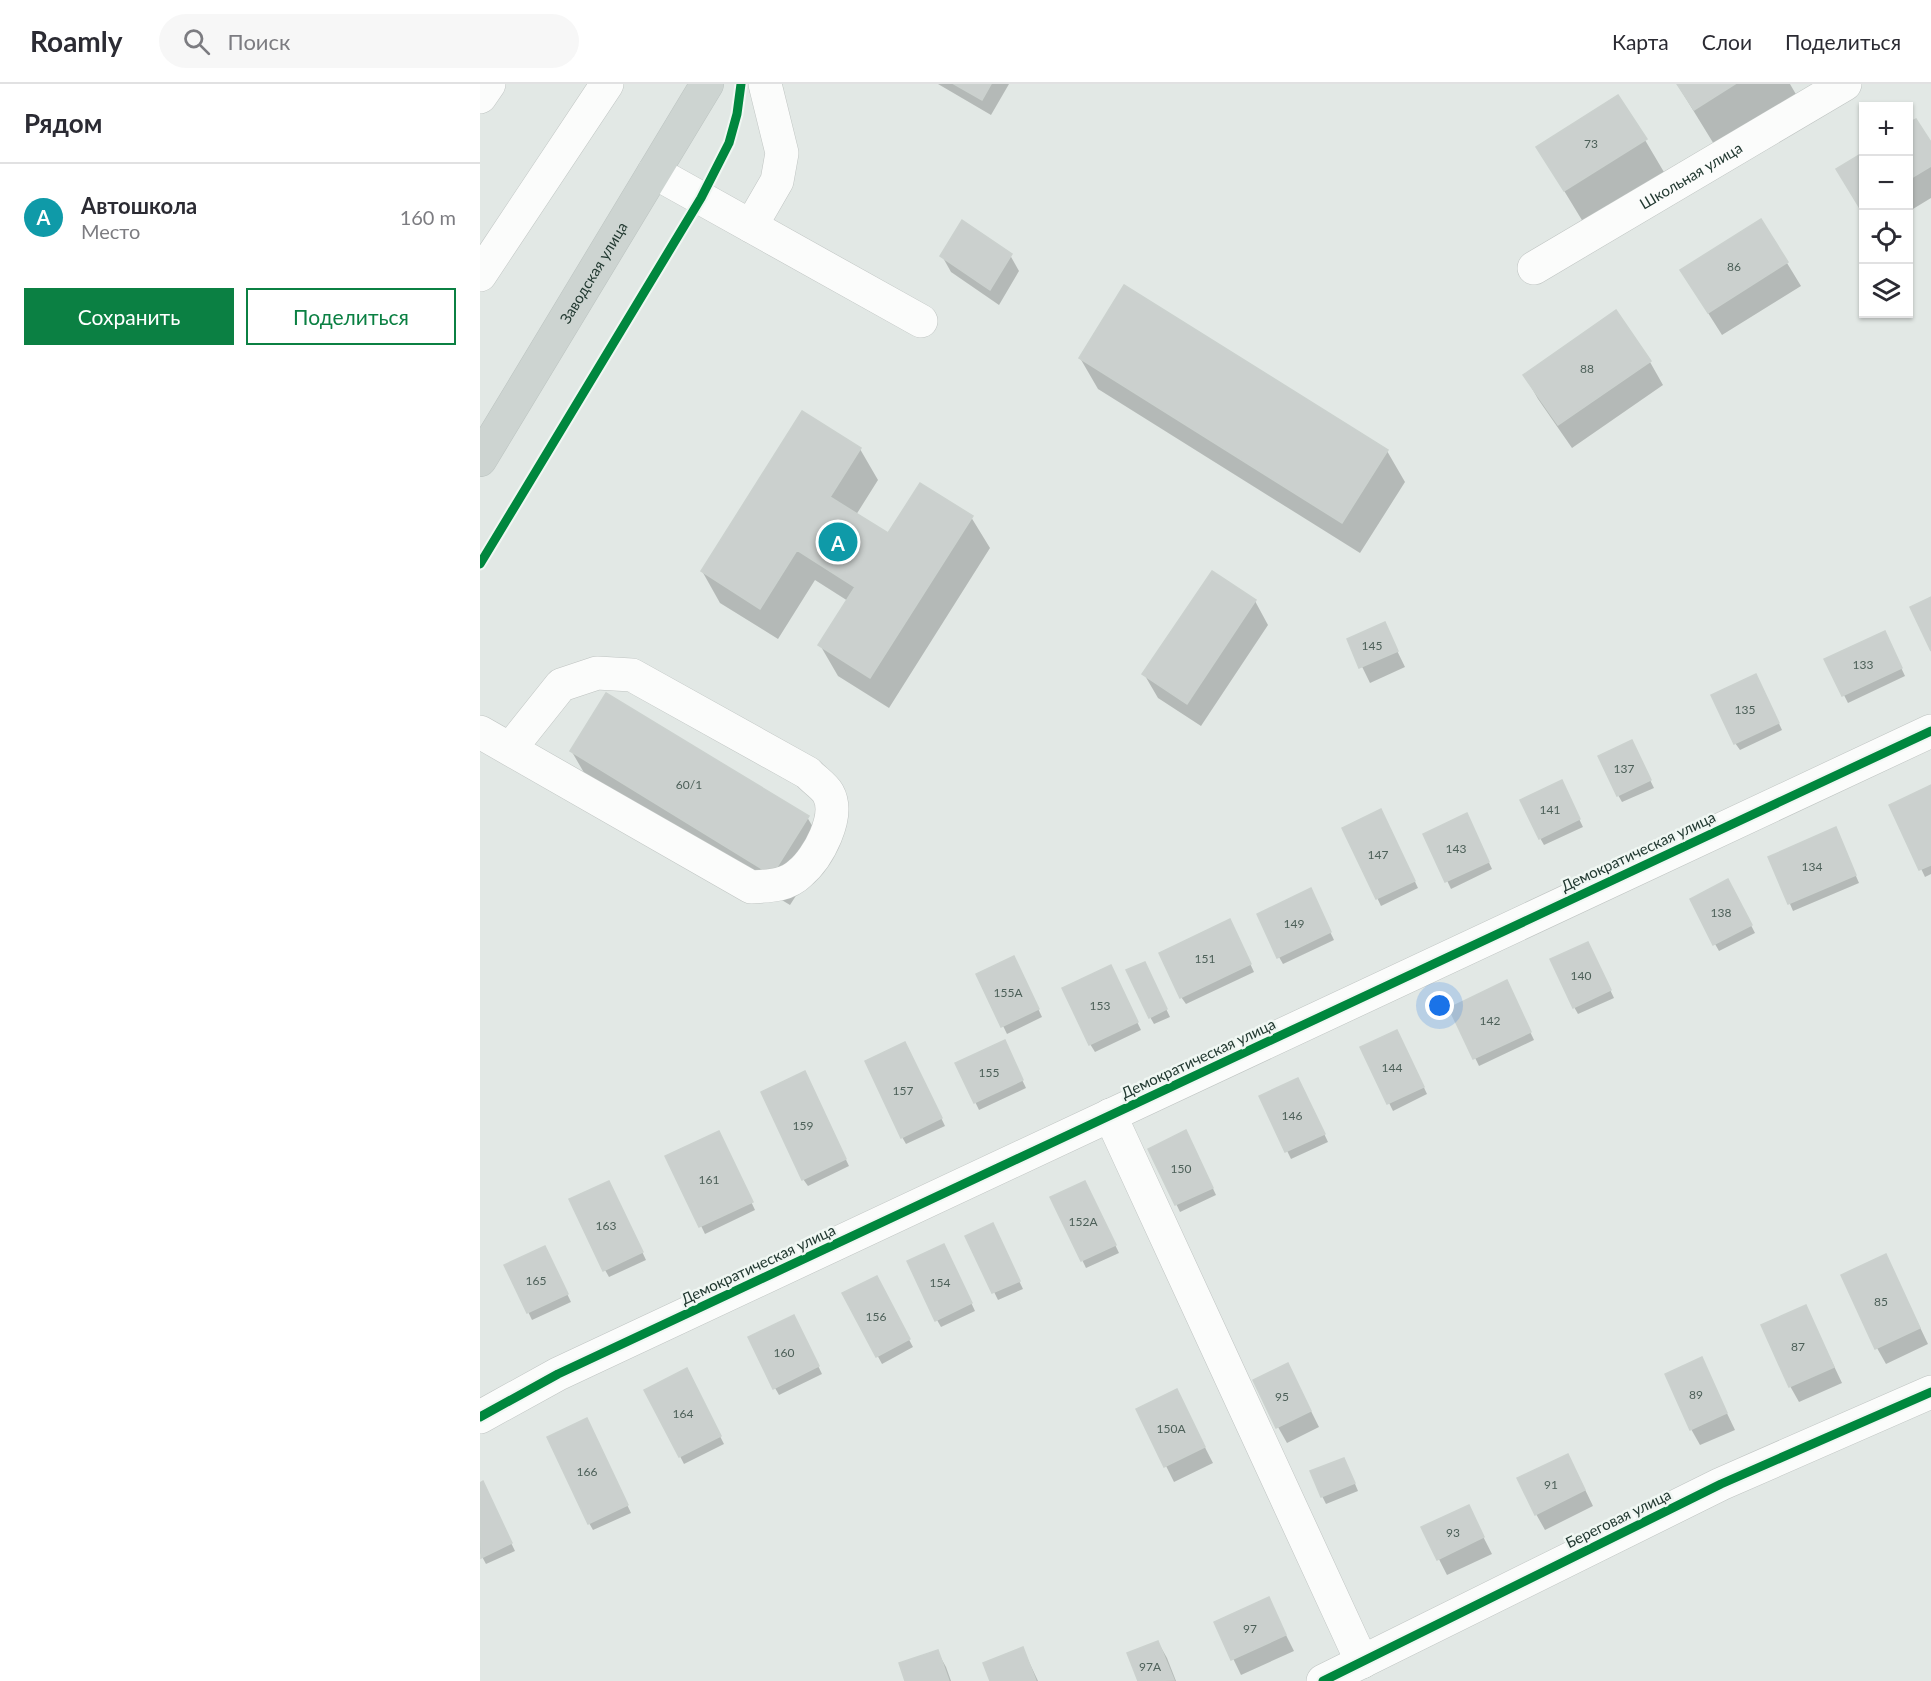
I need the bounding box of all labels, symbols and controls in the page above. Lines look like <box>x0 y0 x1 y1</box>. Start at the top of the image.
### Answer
search box <box>159 14 579 68</box>
text: Roamly <box>30 24 123 58</box>
icon: search <box>180 25 213 58</box>
text: Поиск <box>228 28 290 55</box>
text: Карта <box>1612 29 1669 54</box>
text: Слои <box>1702 29 1752 54</box>
text: Поделиться <box>1785 29 1901 54</box>
map controls <box>1859 102 1913 318</box>
button: + <box>1859 102 1913 156</box>
text: Рядом <box>24 107 102 139</box>
house number: 73 <box>1584 136 1598 151</box>
street label: Школьная улица <box>1636 138 1745 213</box>
button: − <box>1859 156 1913 210</box>
text: Автошкола <box>81 192 197 219</box>
text: A <box>37 205 50 229</box>
text: 160 m <box>400 205 456 229</box>
button: locate <box>1859 210 1913 264</box>
street label: Заводская улица <box>556 218 631 327</box>
text: Место <box>81 219 140 243</box>
house number: 86 <box>1727 259 1741 274</box>
button: layers <box>1859 264 1913 318</box>
button: Сохранить <box>24 288 234 345</box>
button: Поделиться <box>246 288 456 345</box>
house number: 88 <box>1580 361 1594 376</box>
pin: A <box>818 520 858 564</box>
house number: 145 <box>1362 638 1382 653</box>
house number: 133 <box>1853 657 1873 672</box>
house number: 135 <box>1735 702 1755 717</box>
house number: 137 <box>1614 761 1634 776</box>
house number: 60/1 <box>676 777 702 792</box>
house number: 141 <box>1540 802 1560 817</box>
street label: Демократическая улица <box>1558 807 1718 895</box>
house number: 143 <box>1446 841 1466 856</box>
house number: 147 <box>1368 847 1388 862</box>
house number: 134 <box>1802 859 1822 874</box>
house number: 138 <box>1711 905 1731 920</box>
house number: 149 <box>1284 916 1304 931</box>
house number: 151 <box>1195 951 1215 966</box>
house number: 140 <box>1571 968 1591 983</box>
house number: 155А <box>994 985 1023 1000</box>
your location <box>1425 991 1454 1020</box>
house number: 153 <box>1090 998 1110 1013</box>
house number: 142 <box>1480 1013 1500 1028</box>
street label: Демократическая улица <box>1118 1014 1278 1102</box>
house number: 144 <box>1382 1060 1402 1075</box>
house number: 155 <box>979 1065 999 1080</box>
house number: 157 <box>893 1083 913 1098</box>
house number: 146 <box>1282 1108 1302 1123</box>
house number: 159 <box>793 1118 813 1133</box>
house number: 150 <box>1171 1161 1191 1176</box>
house number: 161 <box>699 1172 719 1187</box>
house number: 152А <box>1069 1214 1098 1229</box>
house number: 163 <box>596 1218 616 1233</box>
street label: Демократическая улица <box>678 1220 838 1308</box>
house number: 165 <box>526 1273 546 1288</box>
house number: 154 <box>930 1275 950 1290</box>
house number: 85 <box>1874 1294 1888 1309</box>
house number: 156 <box>866 1309 886 1324</box>
house number: 87 <box>1791 1339 1805 1354</box>
house number: 160 <box>774 1345 794 1360</box>
house number: 89 <box>1689 1387 1703 1402</box>
house number: 95 <box>1275 1389 1289 1404</box>
house number: 164 <box>673 1406 693 1421</box>
house number: 150А <box>1157 1421 1186 1436</box>
house number: 166 <box>577 1464 597 1479</box>
house number: 91 <box>1544 1477 1558 1492</box>
street label: Береговая улица <box>1562 1485 1674 1551</box>
house number: 93 <box>1446 1525 1460 1540</box>
house number: 97 <box>1243 1621 1257 1636</box>
house number: 97А <box>1139 1659 1162 1674</box>

